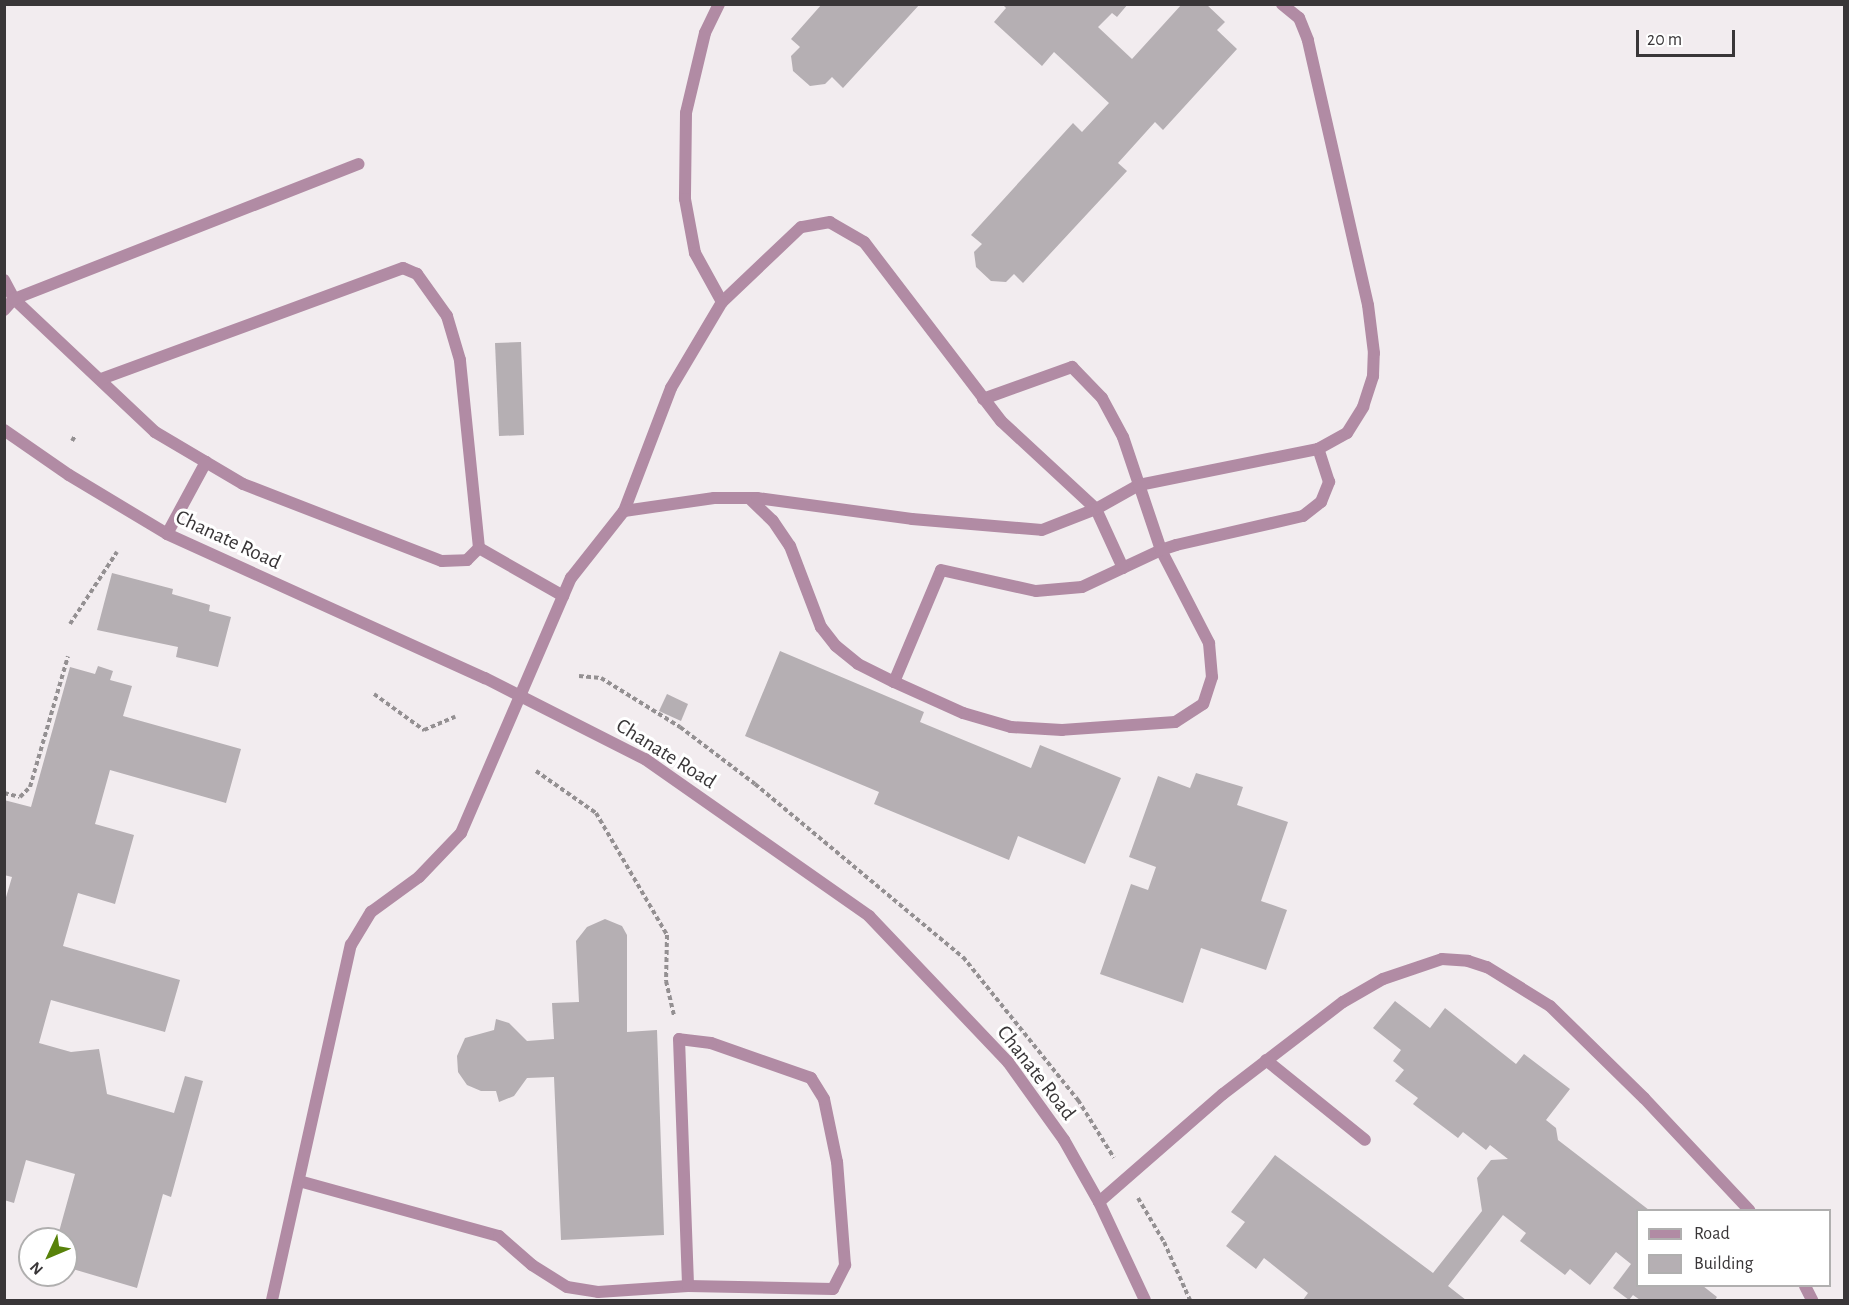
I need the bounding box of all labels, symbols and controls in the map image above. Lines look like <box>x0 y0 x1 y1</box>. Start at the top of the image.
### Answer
scale bar <box>1639 18 1738 56</box>
text: 20 m <box>1647 31 1682 49</box>
street label: Chanate Road <box>171 505 285 575</box>
street label: Chanate Road <box>611 713 721 795</box>
street label: Chanate Road <box>991 1021 1081 1125</box>
legend <box>1636 1209 1831 1287</box>
text: Road <box>1694 1225 1730 1243</box>
north arrow <box>18 1227 78 1287</box>
text: Building <box>1694 1255 1753 1273</box>
text: N <box>27 1259 46 1278</box>

